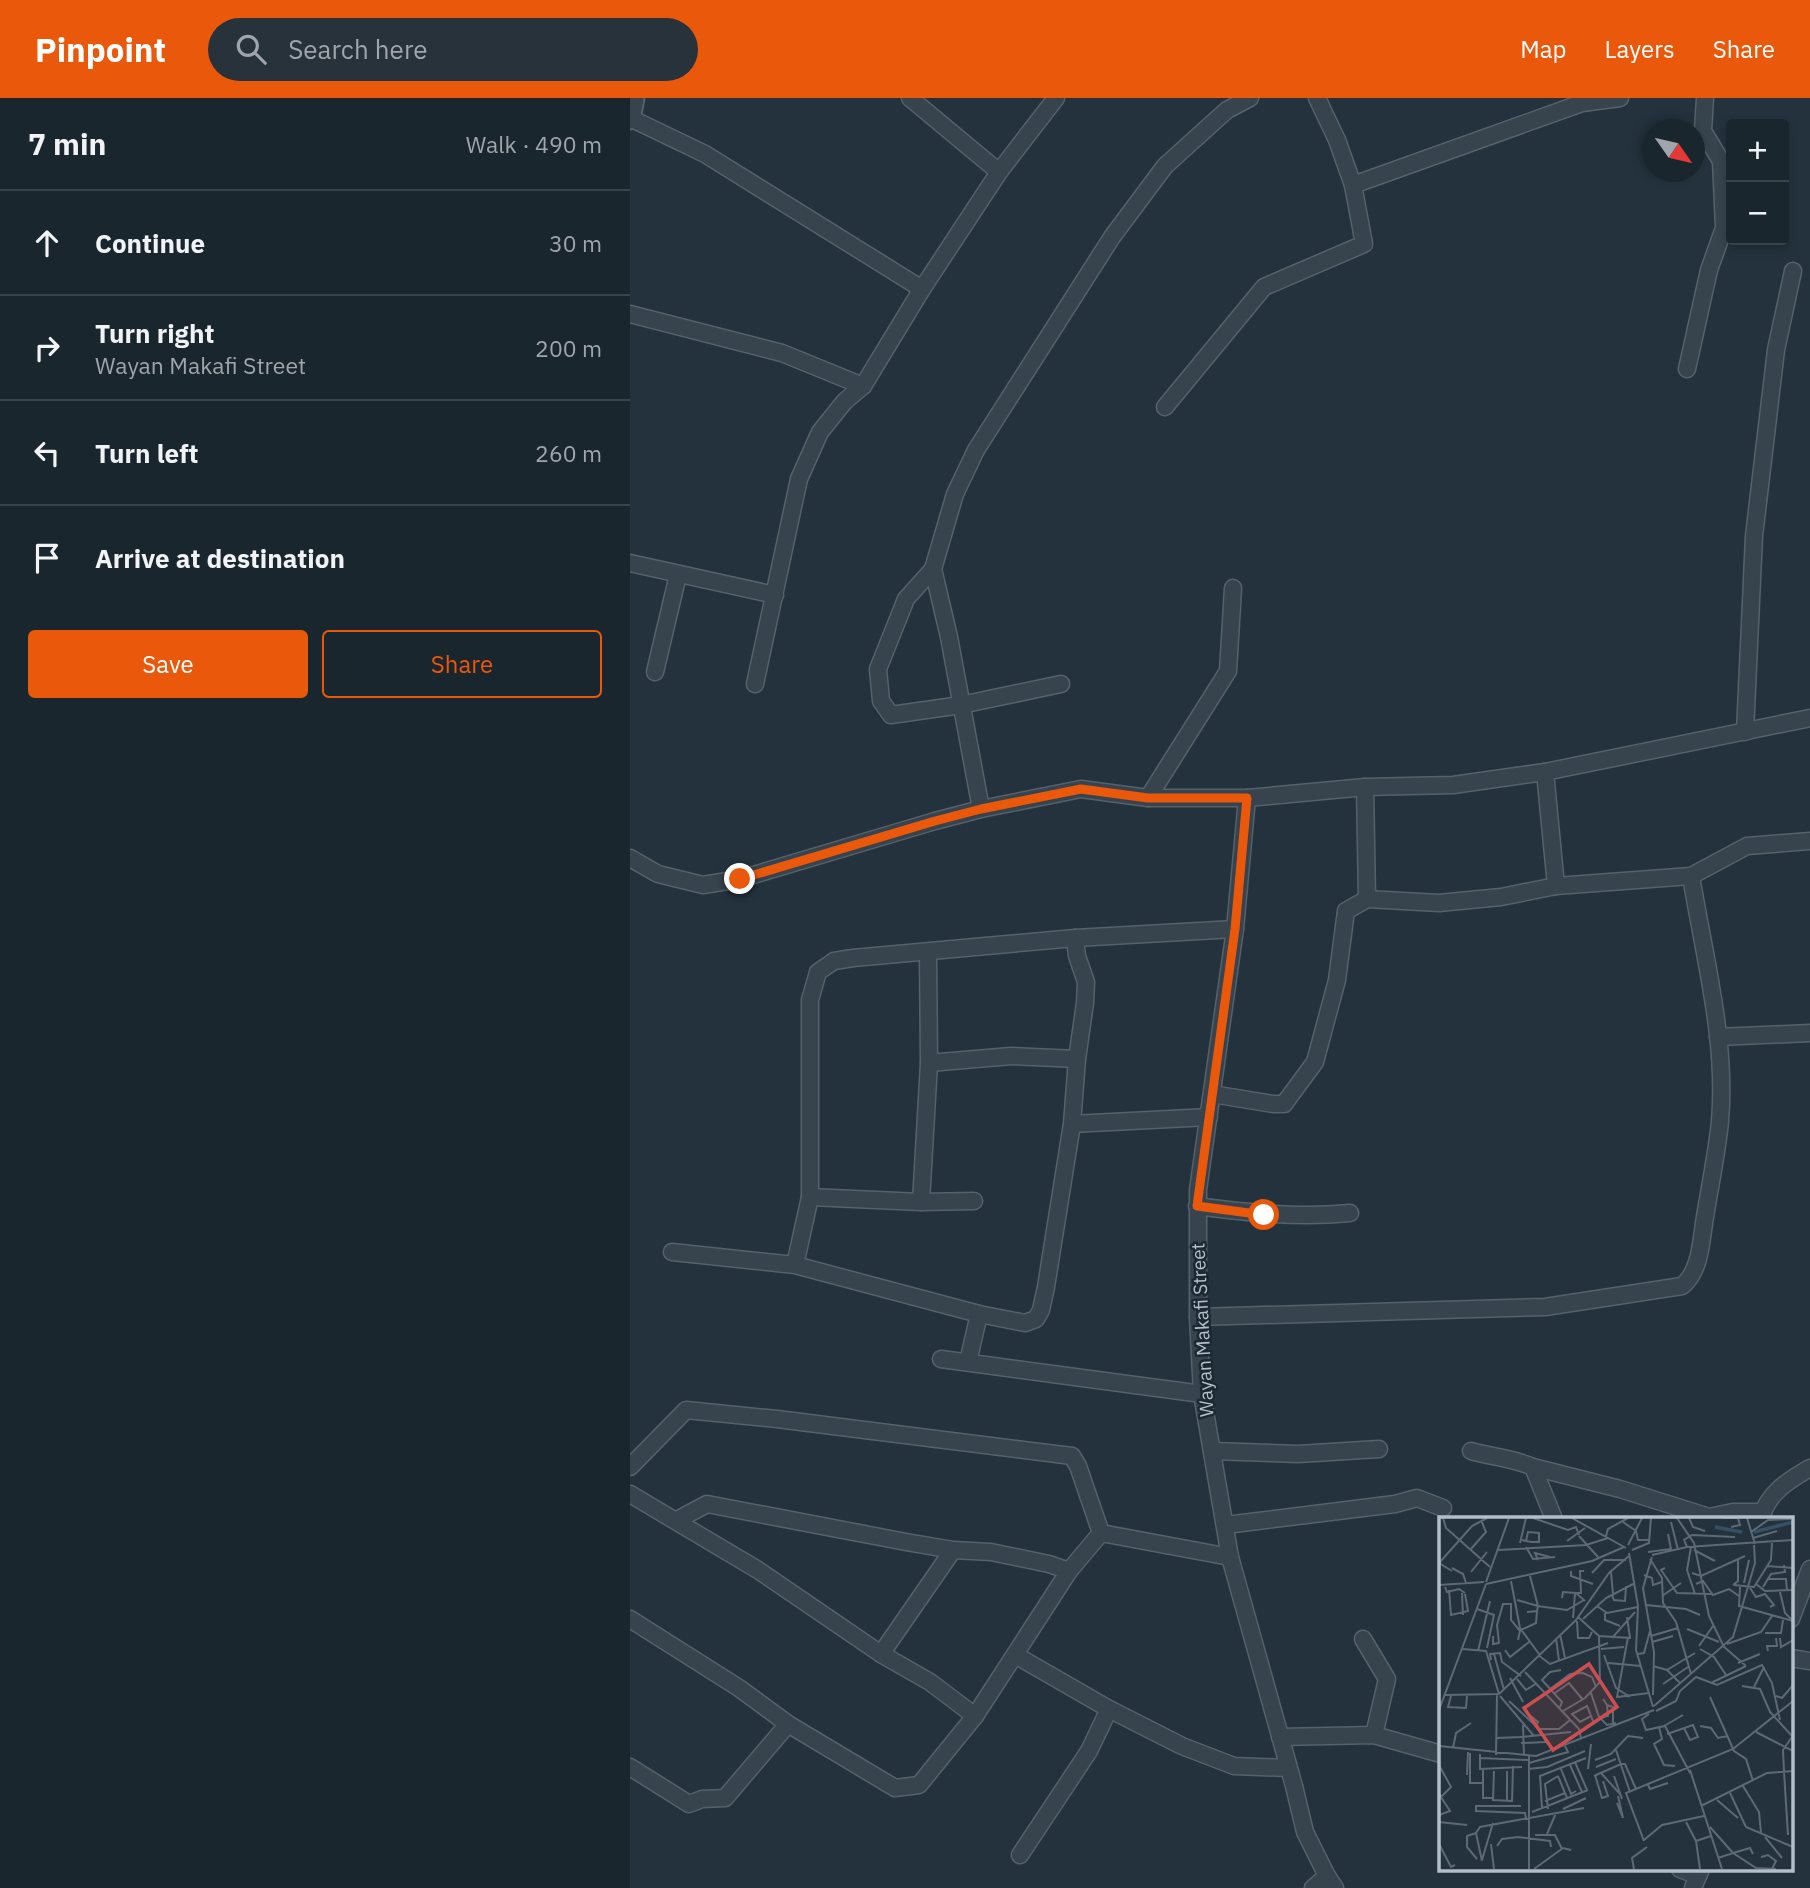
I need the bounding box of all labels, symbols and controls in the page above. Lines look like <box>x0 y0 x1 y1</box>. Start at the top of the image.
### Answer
search box <box>208 18 698 81</box>
text: Pinpoint <box>35 28 166 71</box>
icon: search <box>232 30 270 68</box>
text: Search here <box>288 32 428 66</box>
text: Map <box>1520 33 1567 65</box>
text: Layers <box>1605 33 1675 65</box>
text: Share <box>1713 33 1775 65</box>
north arrow <box>1642 119 1705 182</box>
map controls <box>1726 119 1789 245</box>
button: + <box>1726 119 1789 182</box>
text: 7 min <box>28 124 106 163</box>
text: Walk · 490 m <box>466 129 602 159</box>
button: − <box>1726 182 1789 245</box>
icon: ahead <box>28 224 66 262</box>
text: Continue <box>95 226 205 260</box>
text: 30 m <box>549 228 602 258</box>
text: Turn right <box>95 316 214 350</box>
icon: right <box>28 329 66 367</box>
text: 200 m <box>535 333 602 363</box>
text: Wayan Makafi Street <box>95 350 306 380</box>
icon: left <box>28 434 66 472</box>
text: Turn left <box>95 436 198 470</box>
text: 260 m <box>535 438 602 468</box>
icon: arrive <box>28 539 66 577</box>
text: Arrive at destination <box>95 541 345 575</box>
button: Save <box>28 630 308 698</box>
button: Share <box>322 630 602 698</box>
route end <box>724 863 755 894</box>
route start <box>1248 1199 1279 1230</box>
street label: Wayan Makafi Street <box>1185 1242 1219 1418</box>
inset map <box>1439 1517 1792 1870</box>

